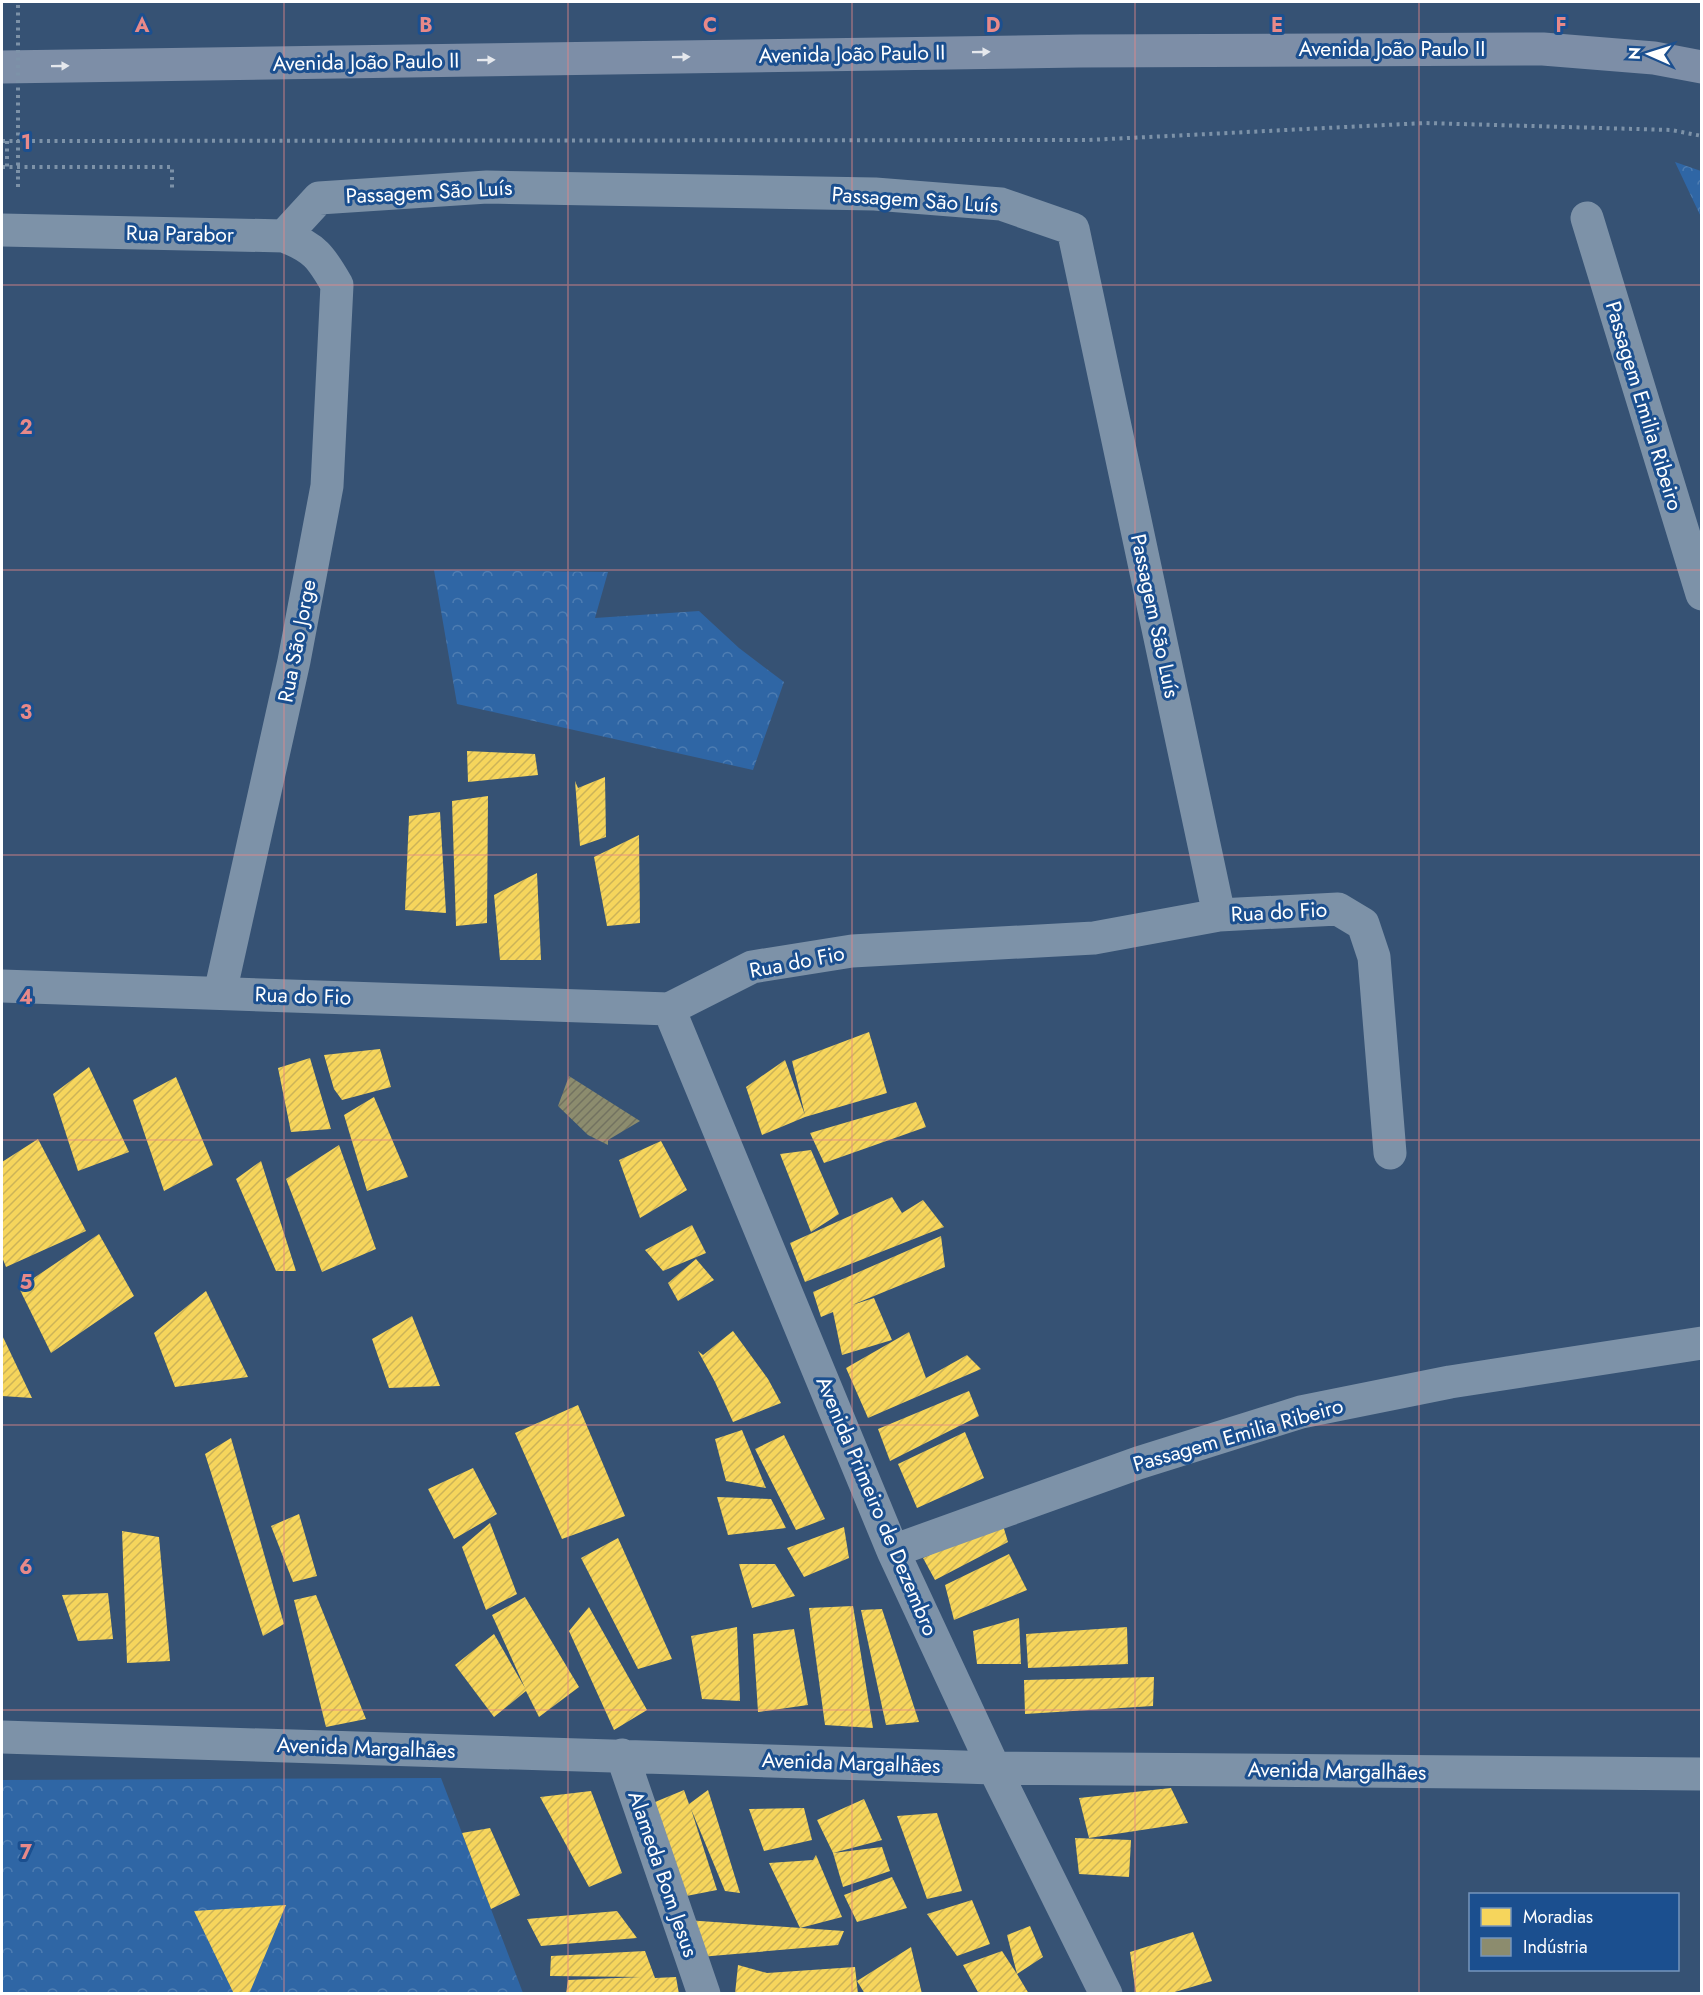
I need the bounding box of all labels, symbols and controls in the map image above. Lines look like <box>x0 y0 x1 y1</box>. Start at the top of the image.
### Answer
text: A <box>134 11 150 40</box>
text: B <box>419 11 433 40</box>
text: C <box>703 11 717 40</box>
text: D <box>986 11 1000 40</box>
text: E <box>1271 11 1283 40</box>
text: F <box>1555 11 1567 40</box>
north arrow <box>1619 24 1679 84</box>
street label: Avenida João Paulo II <box>1299 34 1485 64</box>
street label: Avenida João Paulo II <box>758 37 946 71</box>
street label: Avenida João Paulo II <box>272 45 460 79</box>
text: N <box>1623 46 1646 60</box>
one-way arrow <box>971 48 990 57</box>
one-way arrow <box>671 52 690 62</box>
one-way arrow <box>476 55 495 65</box>
one-way arrow <box>50 61 69 71</box>
text: 1 <box>21 128 31 157</box>
street label: Passagem São Luís <box>345 173 513 211</box>
street label: Passagem São Luís <box>831 179 999 221</box>
street label: Rua Parabor <box>126 218 235 250</box>
street label: Passagem Emilia Ribeiro <box>1598 298 1690 514</box>
text: 2 <box>19 413 33 442</box>
street label: Passagem São Luís <box>1123 531 1187 701</box>
street label: Rua São Jorge <box>270 577 324 705</box>
text: 3 <box>20 698 32 727</box>
street label: Rua do Fio <box>1230 894 1328 930</box>
street label: Rua do Fio <box>747 938 847 986</box>
street label: Rua do Fio <box>254 979 352 1013</box>
text: 4 <box>19 983 33 1012</box>
text: 5 <box>20 1268 33 1297</box>
street label: Avenida Primeiro de Dezembro <box>809 1372 945 1640</box>
street label: Passagem Emilia Ribeiro <box>1129 1391 1347 1479</box>
text: 6 <box>19 1553 33 1582</box>
street label: Avenida Margalhães <box>276 1730 456 1766</box>
street label: Avenida Margalhães <box>761 1745 941 1781</box>
street label: Avenida Margalhães <box>1247 1754 1427 1788</box>
street label: Alameda Bom Jesus <box>620 1787 706 1961</box>
text: 7 <box>20 1838 33 1867</box>
legend <box>1469 1893 1679 1971</box>
text: Moradias <box>1523 1904 1593 1930</box>
text: Indústria <box>1523 1934 1588 1960</box>

